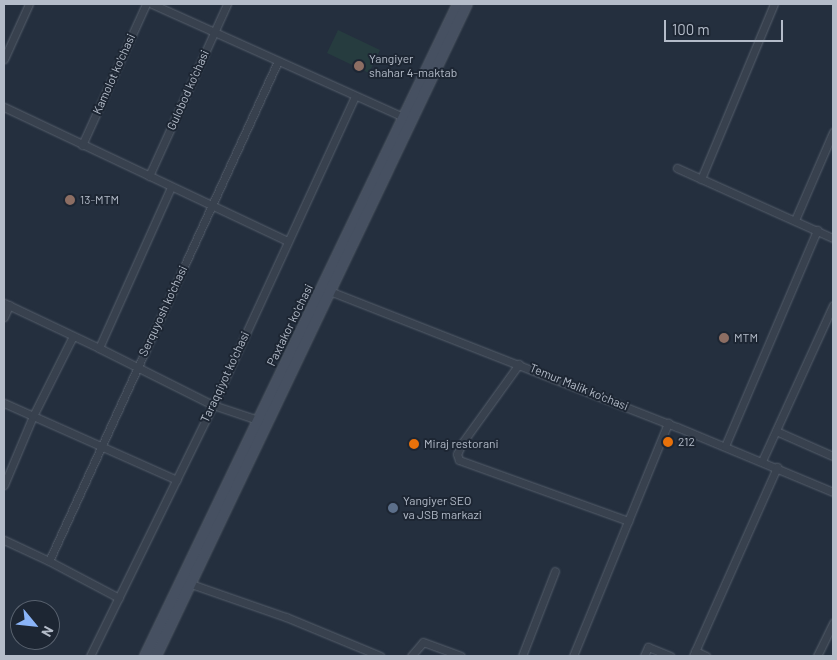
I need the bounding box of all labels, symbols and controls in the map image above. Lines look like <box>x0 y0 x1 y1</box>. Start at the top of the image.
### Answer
scale bar <box>667 10 786 42</box>
text: 100 m <box>672 20 710 38</box>
street label: Kamolot ko'chasi <box>90 31 138 117</box>
street label: Gulobod ko'chasi <box>164 48 212 132</box>
place label: Yangiyer shahar 4-maktab <box>369 52 457 80</box>
marker: Yangiyer shahar 4-maktab <box>353 60 365 72</box>
place label: 13-MTM <box>80 193 119 207</box>
marker: 13-MTM <box>64 194 76 206</box>
street label: Serquyosh ko'chasi <box>136 264 190 358</box>
street label: Paxtakor ko'chasi <box>264 282 316 368</box>
street label: Taraqqiyot ko'chasi <box>198 329 252 425</box>
place label: MTM <box>734 331 758 345</box>
marker: MTM <box>718 332 730 344</box>
street label: Temur Malik ko'chasi <box>527 361 631 413</box>
place label: 212 <box>678 435 695 449</box>
marker: 212 <box>662 436 674 448</box>
place label: Miraj restorani <box>424 437 499 451</box>
marker: Miraj restorani <box>408 438 420 450</box>
place label: Yangiyer SEO va JSB markazi <box>403 494 482 522</box>
marker: Yangiyer SEO va JSB markazi <box>387 502 399 514</box>
north arrow <box>10 600 60 650</box>
text: N <box>38 624 57 640</box>

